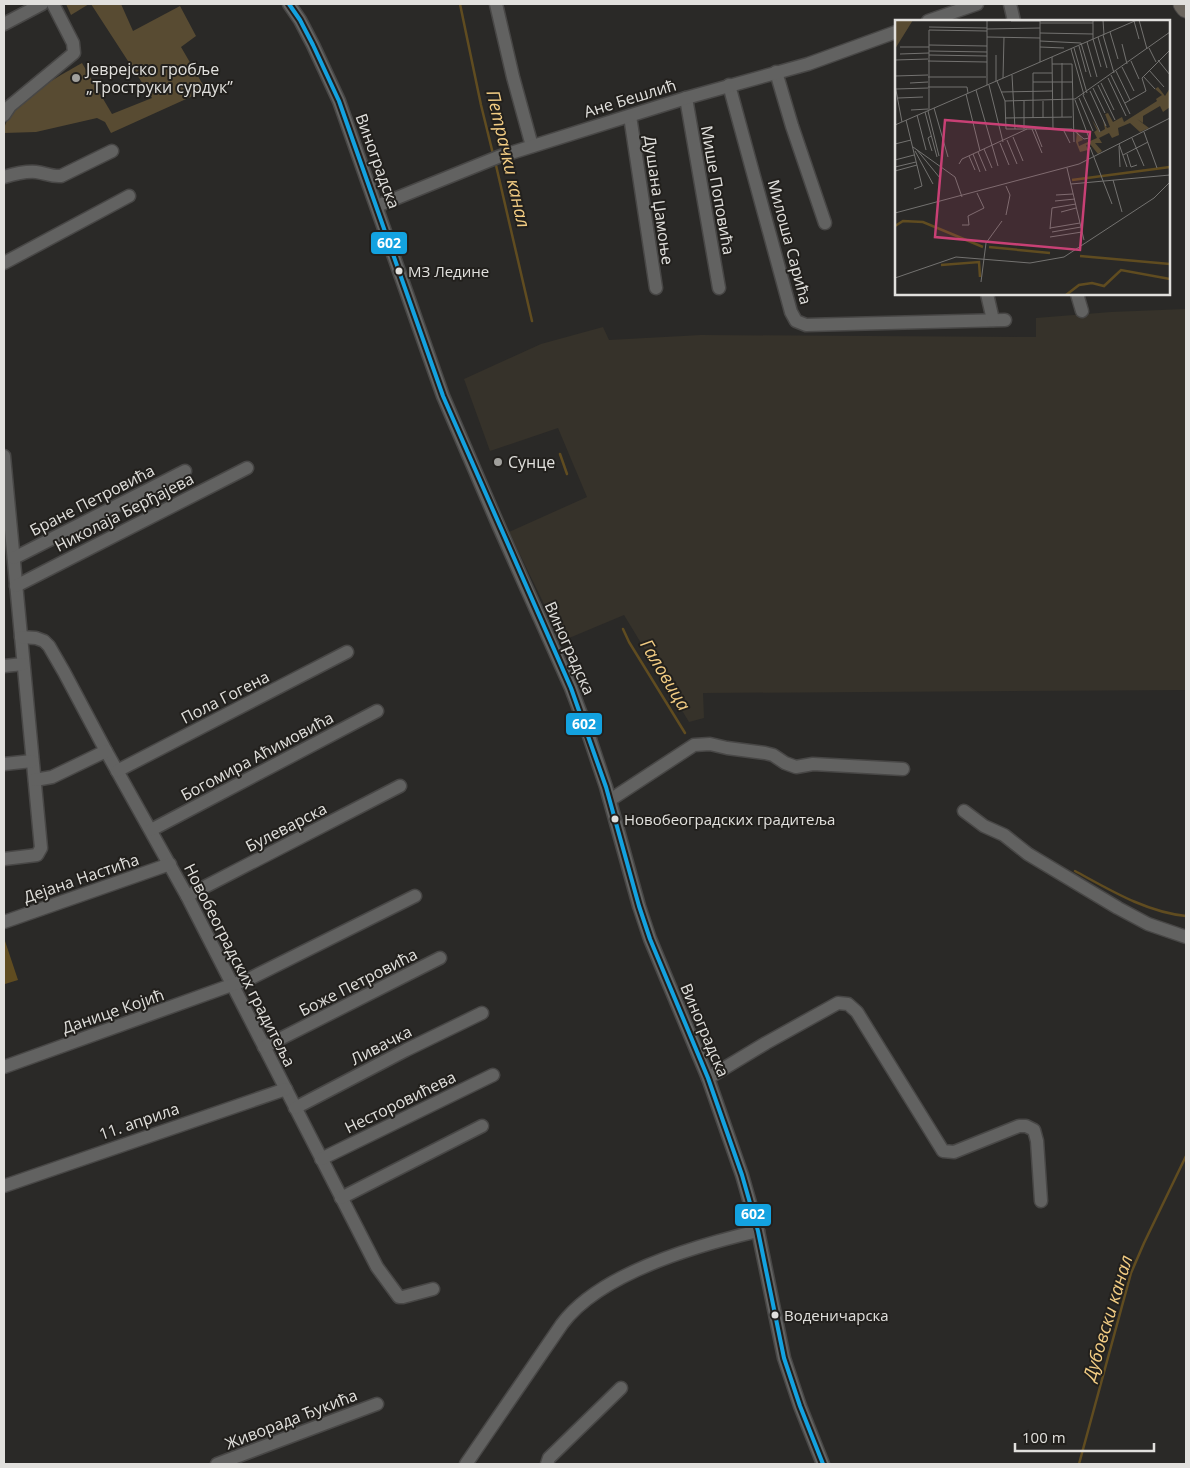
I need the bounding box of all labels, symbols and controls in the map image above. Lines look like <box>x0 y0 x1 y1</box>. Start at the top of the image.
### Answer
inset map <box>895 20 1170 295</box>
place label: Јеврејско гробље „Троструки сурдук” <box>84 58 233 98</box>
marker: Јеврејско гробље „Троструки сурдук” <box>70 72 82 84</box>
street label: Ане Бешлић <box>581 74 679 122</box>
water label: Петрачки канал <box>481 88 537 230</box>
street label: Виноградска <box>351 110 405 212</box>
street label: Мише Поповића <box>696 124 740 256</box>
street label: Душана Џамоње <box>639 134 679 266</box>
street label: Милоша Сарића <box>763 177 817 307</box>
line badge: 602 <box>370 231 408 255</box>
text: 602 <box>377 233 401 252</box>
place label: МЗ Ледине <box>408 261 489 281</box>
marker: МЗ Ледине <box>394 266 404 276</box>
place label: Сунце <box>508 451 555 473</box>
marker: Сунце <box>492 456 504 468</box>
street label: Бране Петровића <box>26 459 158 541</box>
street label: Николаја Берђајева <box>51 467 197 557</box>
street label: Виноградска <box>540 598 600 698</box>
water label: Галовица <box>635 634 697 715</box>
street label: Пола Гогена <box>177 665 273 729</box>
street label: Богомира Аћимовића <box>177 706 337 806</box>
line badge: 602 <box>565 712 603 736</box>
text: 602 <box>572 714 596 733</box>
street label: Булеварска <box>242 797 330 857</box>
place label: Новобеоградских градитеља <box>624 809 835 829</box>
marker: Новобеоградских градитеља <box>610 814 620 824</box>
street label: Дејана Настића <box>20 848 142 908</box>
street label: Новобеоградских градитеља <box>179 860 301 1070</box>
street label: Боже Петровића <box>295 943 421 1021</box>
street label: Виноградска <box>675 980 735 1080</box>
street label: Данице Којић <box>59 983 167 1039</box>
street label: Ливачка <box>346 1020 416 1070</box>
street label: Несторовићева <box>341 1066 459 1138</box>
street label: 11. априла <box>96 1097 182 1145</box>
line badge: 602 <box>734 1203 772 1227</box>
text: 602 <box>741 1204 765 1223</box>
water label: Дубовски канал <box>1076 1252 1138 1386</box>
place label: Воденичарска <box>784 1305 889 1325</box>
marker: Воденичарска <box>770 1310 780 1320</box>
street label: Живорада Ђукића <box>222 1384 360 1454</box>
scale bar <box>1015 1420 1154 1452</box>
text: 100 m <box>1022 1427 1066 1447</box>

